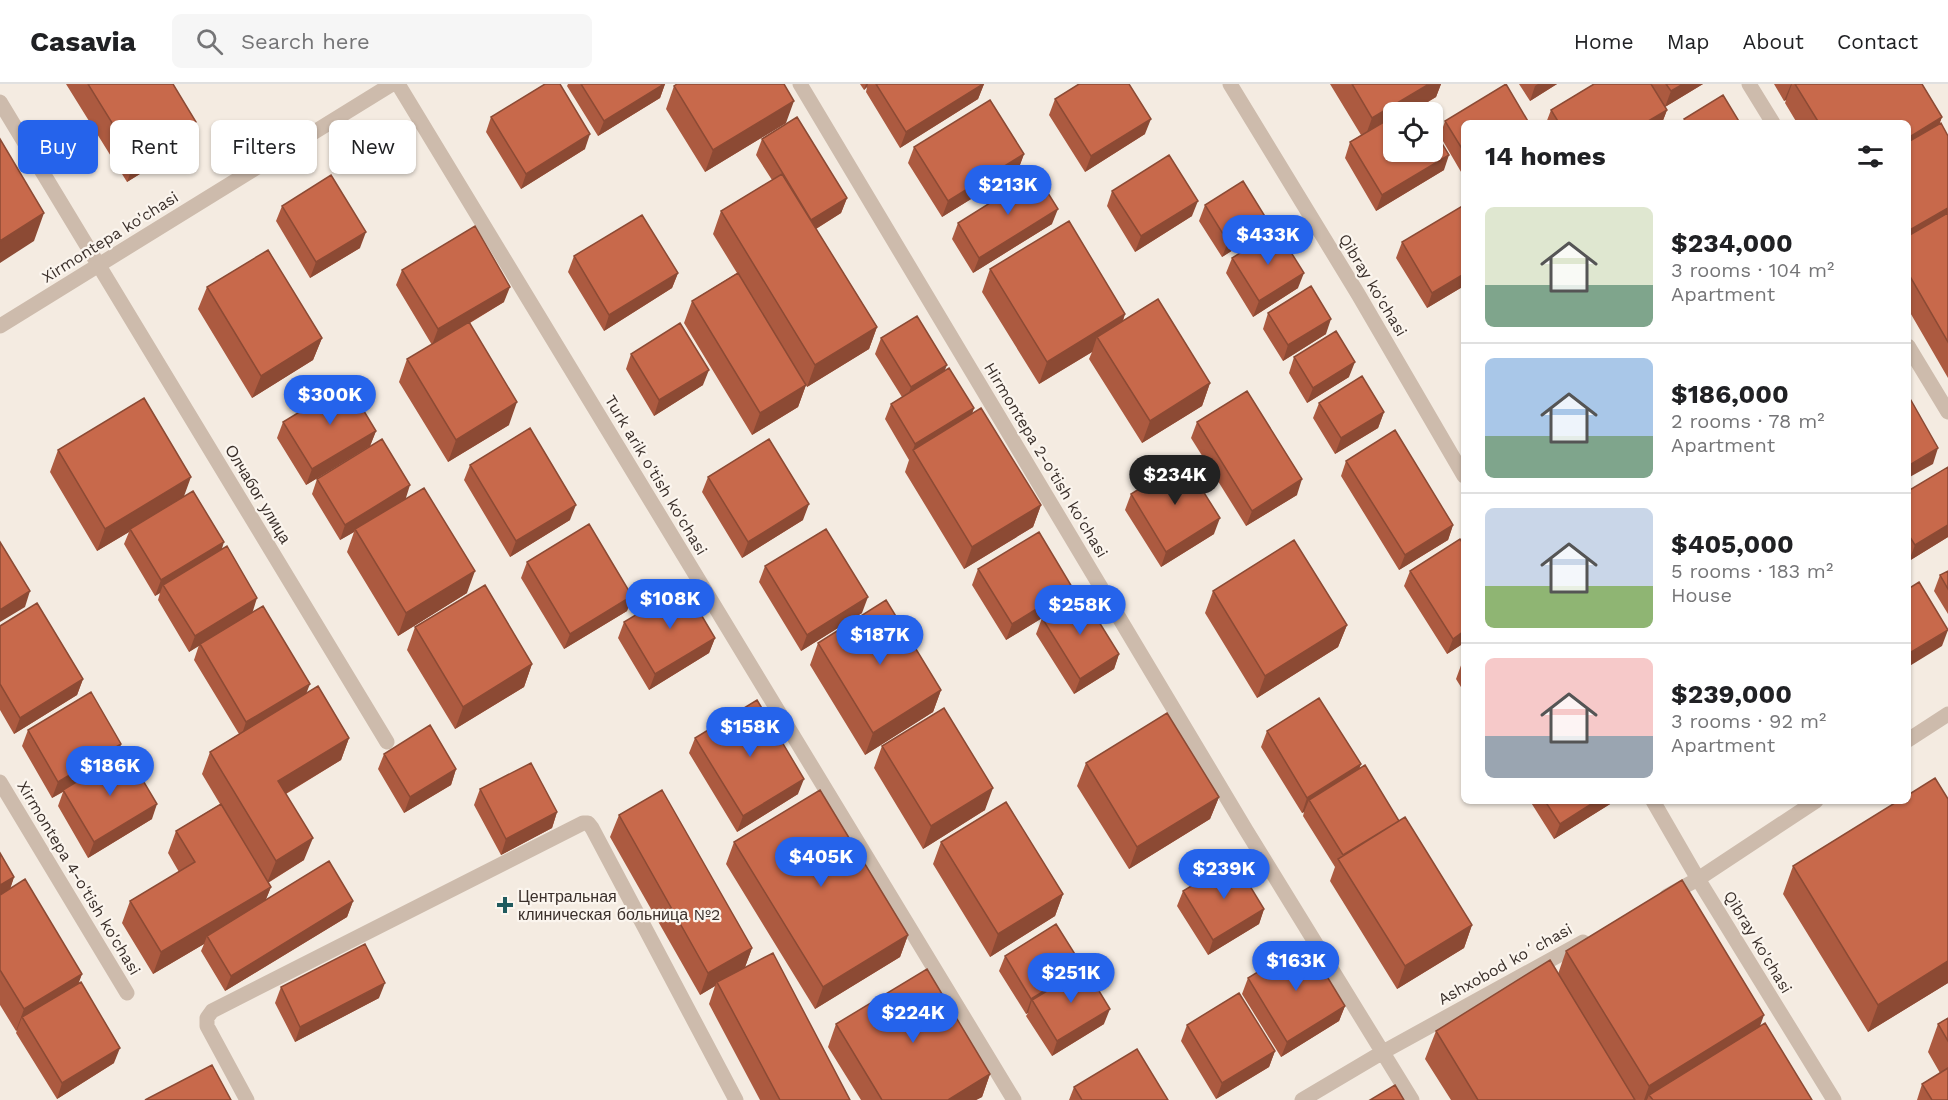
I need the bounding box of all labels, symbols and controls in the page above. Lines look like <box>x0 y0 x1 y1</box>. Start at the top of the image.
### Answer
search box <box>172 14 592 68</box>
text: Casavia <box>30 25 136 58</box>
icon: search <box>193 25 226 58</box>
text: Search here <box>241 29 370 54</box>
text: Home <box>1574 29 1634 54</box>
text: Map <box>1667 29 1710 54</box>
text: About <box>1743 29 1804 54</box>
text: Contact <box>1837 29 1918 54</box>
map controls <box>1383 102 1443 162</box>
button: locate <box>1383 102 1443 162</box>
chip: Buy <box>18 120 98 174</box>
chip: Rent <box>110 120 199 174</box>
chip: Filters <box>211 120 317 174</box>
chip: New <box>329 120 416 174</box>
icon: filters <box>1854 140 1887 173</box>
text: 14 homes <box>1485 141 1606 171</box>
pin: $213K <box>966 165 1050 216</box>
text: $213K <box>978 172 1038 196</box>
street label: Xirmontepa ko'chasi <box>38 187 182 287</box>
pin: $433K <box>1226 215 1310 266</box>
text: $433K <box>1236 222 1300 246</box>
text: $234,000 <box>1671 228 1793 258</box>
street label: Qibray ko'chasi <box>1335 230 1411 340</box>
icon: home <box>1533 231 1605 303</box>
text: 3 rooms · 104 m² <box>1671 258 1834 282</box>
text: Apartment <box>1671 282 1775 306</box>
street label: Hirmontepa 2-o'tish ko'chasi <box>980 359 1112 561</box>
pin: $300K <box>288 375 372 426</box>
text: $186,000 <box>1671 379 1789 409</box>
text: $300K <box>298 382 362 406</box>
icon: home <box>1533 382 1605 454</box>
street label: Turk arik o'tish ko'chasi <box>601 392 711 558</box>
text: 2 rooms · 78 m² <box>1671 409 1825 433</box>
text: Apartment <box>1671 433 1775 457</box>
street label: Олчабог улица <box>221 441 295 547</box>
pin: $234K <box>1133 455 1217 506</box>
text: $234K <box>1143 462 1207 486</box>
text: $405,000 <box>1671 529 1794 559</box>
icon: home <box>1533 532 1605 604</box>
text: 5 rooms · 183 m² <box>1671 559 1833 583</box>
pin: $108K <box>628 579 712 630</box>
text: House <box>1671 583 1732 607</box>
pin: $258K <box>1038 585 1122 636</box>
text: $108K <box>640 586 700 610</box>
text: $258K <box>1049 592 1111 616</box>
pin: $187K <box>838 615 922 666</box>
text: $187K <box>850 622 910 646</box>
text: $239,000 <box>1671 679 1792 709</box>
icon: home <box>1533 682 1605 754</box>
pin: $158K <box>708 707 792 758</box>
text: 3 rooms · 92 m² <box>1671 709 1826 733</box>
text: $158K <box>720 714 780 738</box>
text: Apartment <box>1671 733 1775 757</box>
pin: $186K <box>68 746 152 797</box>
text: $186K <box>80 753 140 777</box>
street label: Xirmontepa 4-o'tish ko'chasi <box>13 778 145 978</box>
pin: $405K <box>779 837 863 888</box>
text: $405K <box>789 844 853 868</box>
pin: $239K <box>1182 849 1266 900</box>
text: $239K <box>1193 856 1255 880</box>
place label: Центральная клиническая больница №2 <box>518 887 720 924</box>
street label: Qibray ko'chasi <box>1720 887 1796 997</box>
marker: Центральная клиническая больница №2 <box>496 896 514 914</box>
street label: Ashxobod koʻchasi <box>1435 919 1575 1009</box>
pin: $163K <box>1254 941 1338 992</box>
text: $163K <box>1266 948 1326 972</box>
pin: $251K <box>1029 953 1113 1004</box>
text: $251K <box>1042 960 1100 984</box>
pin: $224K <box>871 993 955 1044</box>
text: $224K <box>881 1000 945 1024</box>

